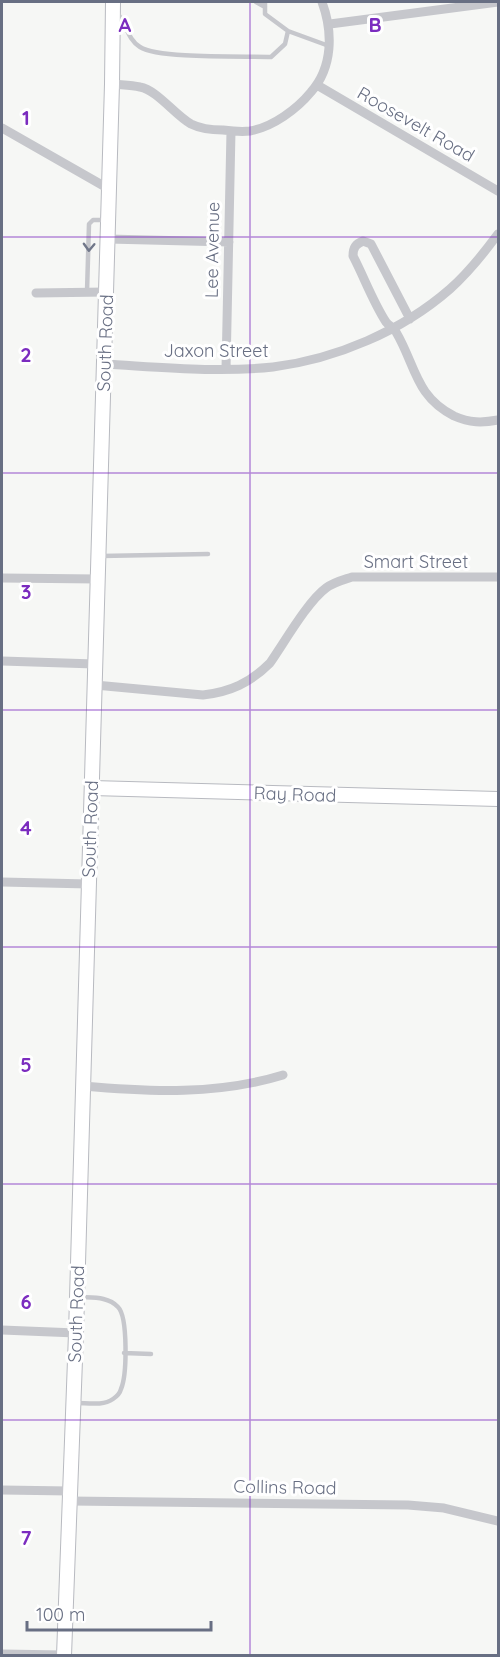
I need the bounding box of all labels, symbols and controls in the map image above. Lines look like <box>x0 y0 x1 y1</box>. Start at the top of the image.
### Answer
text: A <box>119 12 132 37</box>
text: B <box>368 12 382 37</box>
street label: Roosevelt Road <box>353 81 479 167</box>
text: 1 <box>22 105 30 130</box>
street label: Lee Avenue <box>200 202 224 298</box>
one-way arrow <box>82 243 95 252</box>
street label: South Road <box>92 294 118 392</box>
street label: Jaxon Street <box>163 339 269 362</box>
text: 2 <box>20 342 32 367</box>
street label: Smart Street <box>364 550 468 573</box>
text: 3 <box>21 579 31 604</box>
street label: South Road <box>77 780 103 878</box>
street label: Ray Road <box>253 781 337 807</box>
text: 4 <box>20 815 32 840</box>
text: 5 <box>20 1052 32 1077</box>
street label: South Road <box>63 1265 89 1363</box>
text: 6 <box>20 1289 32 1314</box>
street label: Collins Road <box>233 1475 337 1499</box>
text: 7 <box>21 1525 32 1550</box>
scale bar <box>27 1594 212 1632</box>
text: 100 m <box>36 1603 85 1626</box>

